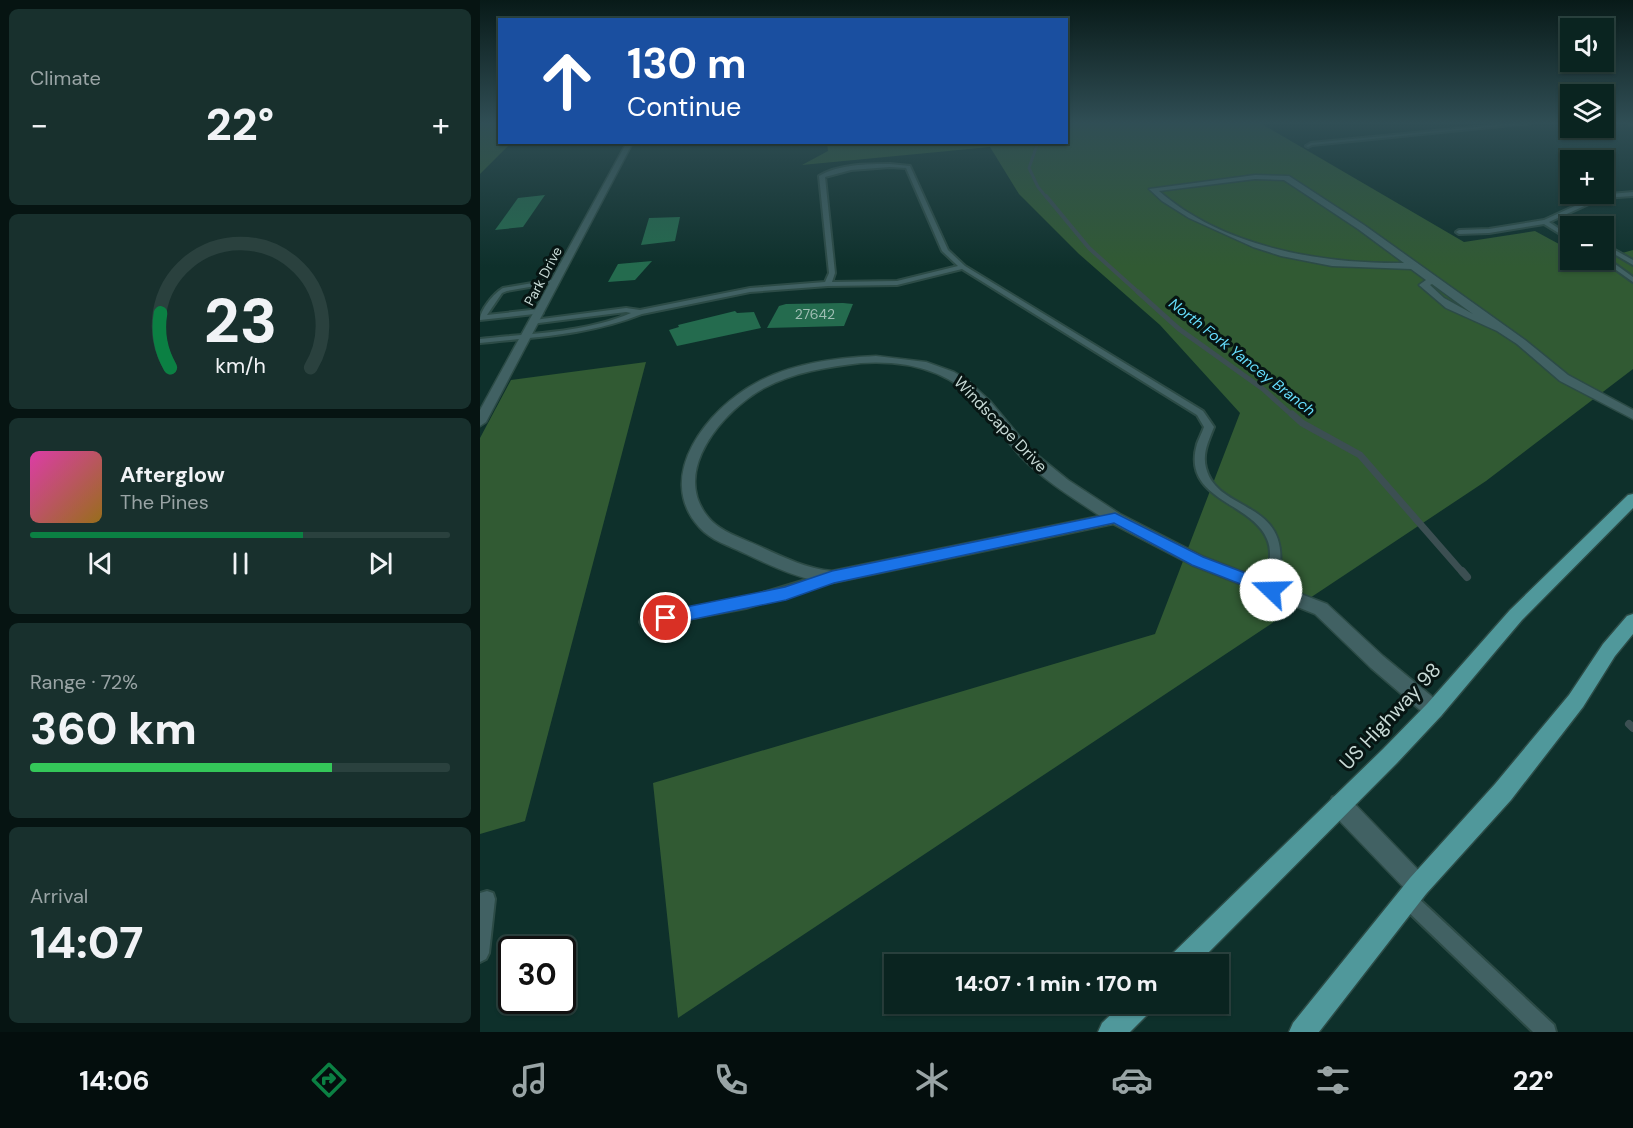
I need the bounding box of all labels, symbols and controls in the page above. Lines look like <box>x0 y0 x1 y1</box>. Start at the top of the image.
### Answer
map controls <box>1560 18 1614 270</box>
button: sound <box>1560 18 1614 72</box>
text: 130 m <box>627 36 747 91</box>
icon: ahead <box>528 42 606 120</box>
text: Climate <box>30 65 101 91</box>
button: layers <box>1560 84 1614 138</box>
text: Continue <box>627 89 741 124</box>
text: 22° <box>206 95 274 154</box>
text: − <box>30 103 48 146</box>
text: + <box>432 103 450 146</box>
button: + <box>1560 150 1614 204</box>
button: − <box>1560 216 1614 270</box>
street label: Park Drive <box>520 243 566 309</box>
text: 23 <box>203 281 277 362</box>
water label: North Fork Yancey Branch <box>1165 294 1320 421</box>
house number: 27642 <box>795 305 835 323</box>
text: km/h <box>215 353 265 381</box>
street label: Windscape Drive <box>949 372 1052 477</box>
text: Afterglow <box>120 460 225 489</box>
text: The Pines <box>120 489 209 515</box>
icon: previous <box>84 547 117 580</box>
icon: pause <box>224 547 257 580</box>
icon: next <box>364 547 397 580</box>
position arrow <box>1239 558 1303 622</box>
pin <box>640 592 691 643</box>
icon: arrive <box>649 601 682 634</box>
street label: US Highway 98 <box>1334 657 1446 775</box>
text: Range · 72% <box>30 669 138 695</box>
text: 360 km <box>30 699 197 758</box>
text: Arrival <box>30 883 88 909</box>
text: 14:07 <box>30 913 144 972</box>
speed limit sign: 30 <box>498 936 576 1014</box>
text: 14:07 · 1 min · 170 m <box>955 969 1158 998</box>
icon: directions <box>308 1059 350 1101</box>
icon: music <box>509 1059 551 1101</box>
icon: phone <box>710 1059 752 1101</box>
icon: climate <box>911 1059 953 1101</box>
icon: car <box>1111 1059 1153 1101</box>
icon: filters <box>1312 1059 1354 1101</box>
text: 14:06 <box>79 1063 150 1098</box>
text: 22° <box>1513 1063 1554 1098</box>

